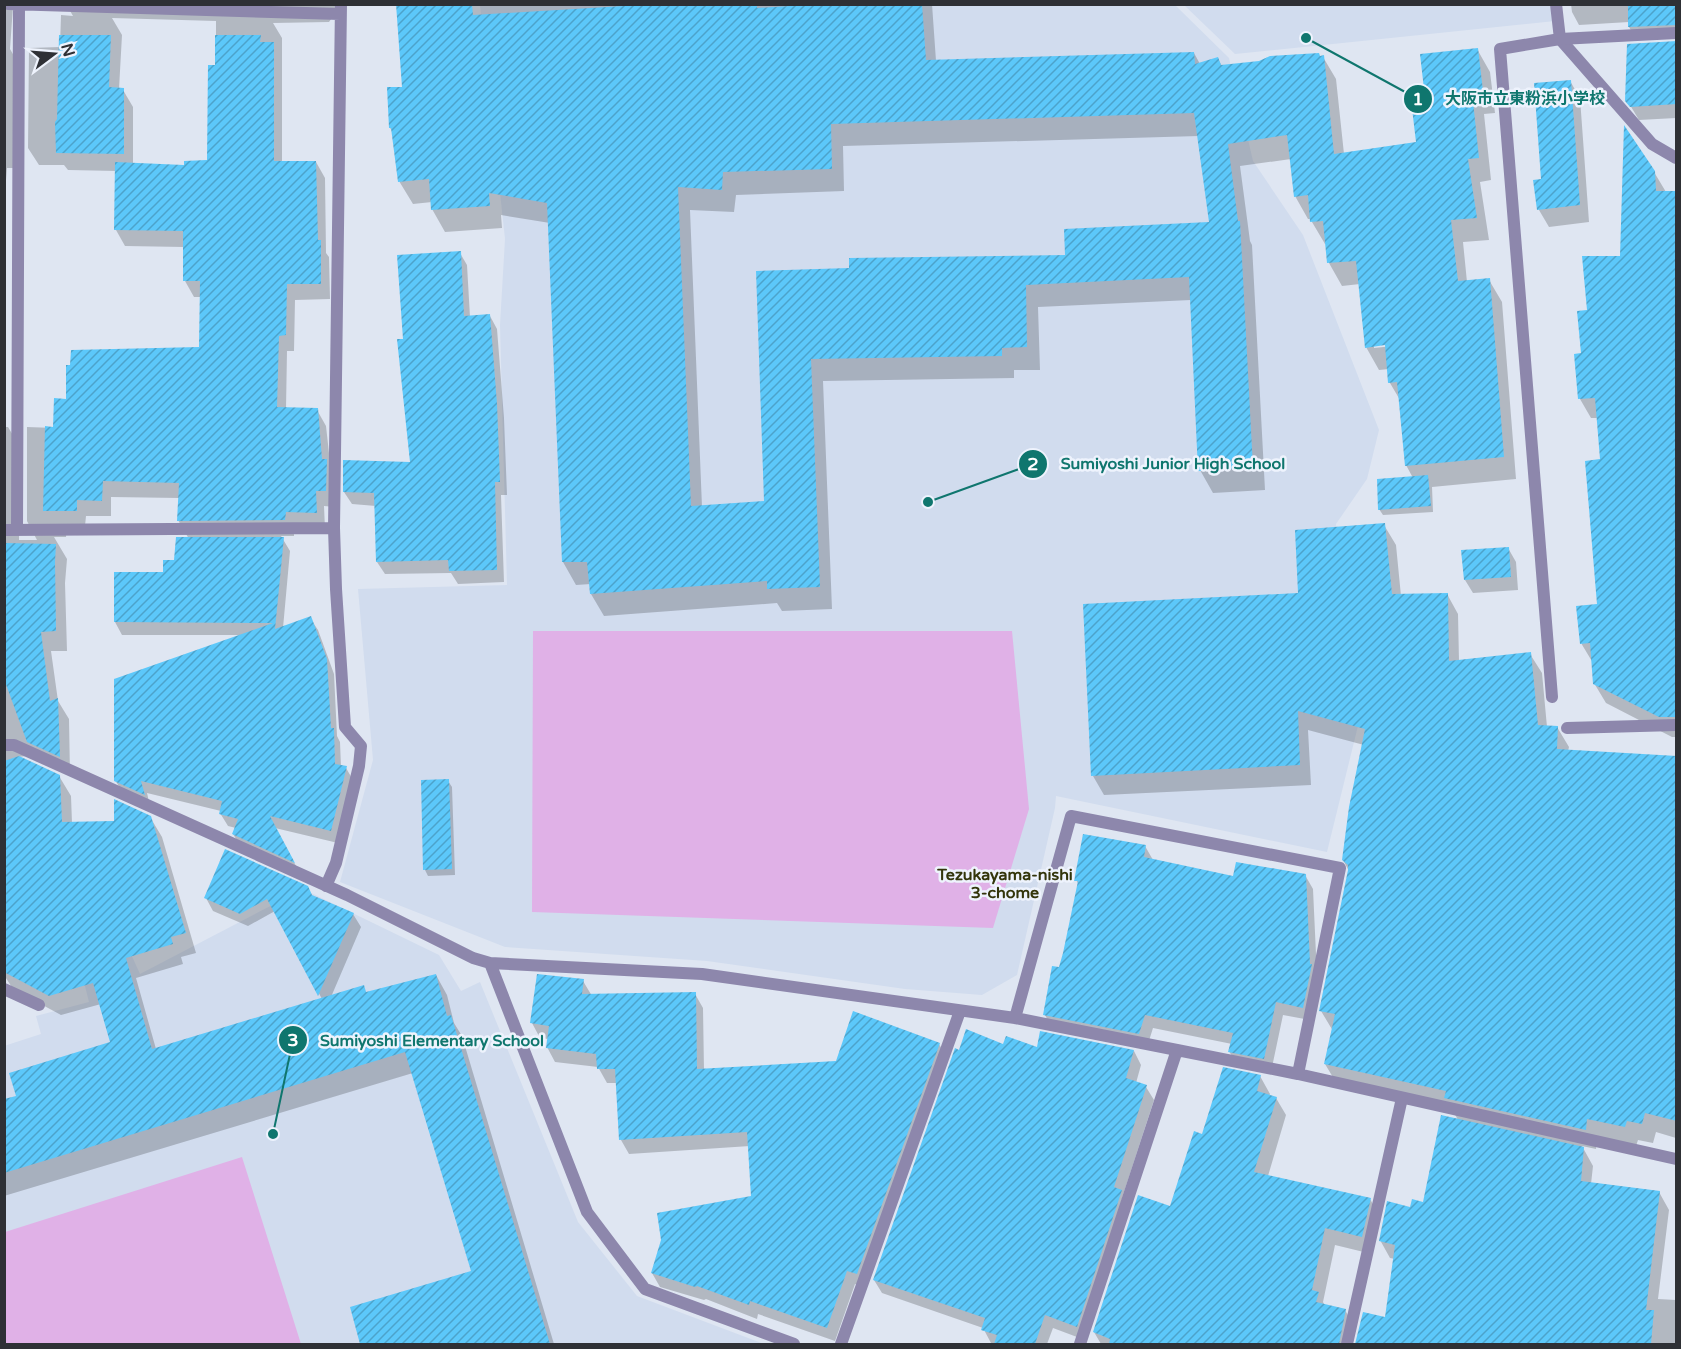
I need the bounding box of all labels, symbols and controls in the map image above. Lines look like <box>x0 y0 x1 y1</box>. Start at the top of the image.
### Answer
north arrow <box>24 24 84 84</box>
text: N <box>56 41 79 59</box>
callout: 大阪市立東粉浜小学校 <box>1403 82 1617 116</box>
text: 1 <box>1412 88 1424 110</box>
text: 大阪市立東粉浜小学校 <box>1445 89 1605 109</box>
callout: Sumiyoshi Junior High School <box>1018 447 1297 481</box>
text: 2 <box>1027 453 1039 475</box>
text: Sumiyoshi Junior High School <box>1061 454 1285 474</box>
district label: Tezukayama-nishi 3-chome <box>936 865 1073 903</box>
callout: Sumiyoshi Elementary School <box>278 1023 556 1057</box>
text: 3 <box>287 1029 299 1051</box>
text: Sumiyoshi Elementary School <box>320 1031 544 1051</box>

